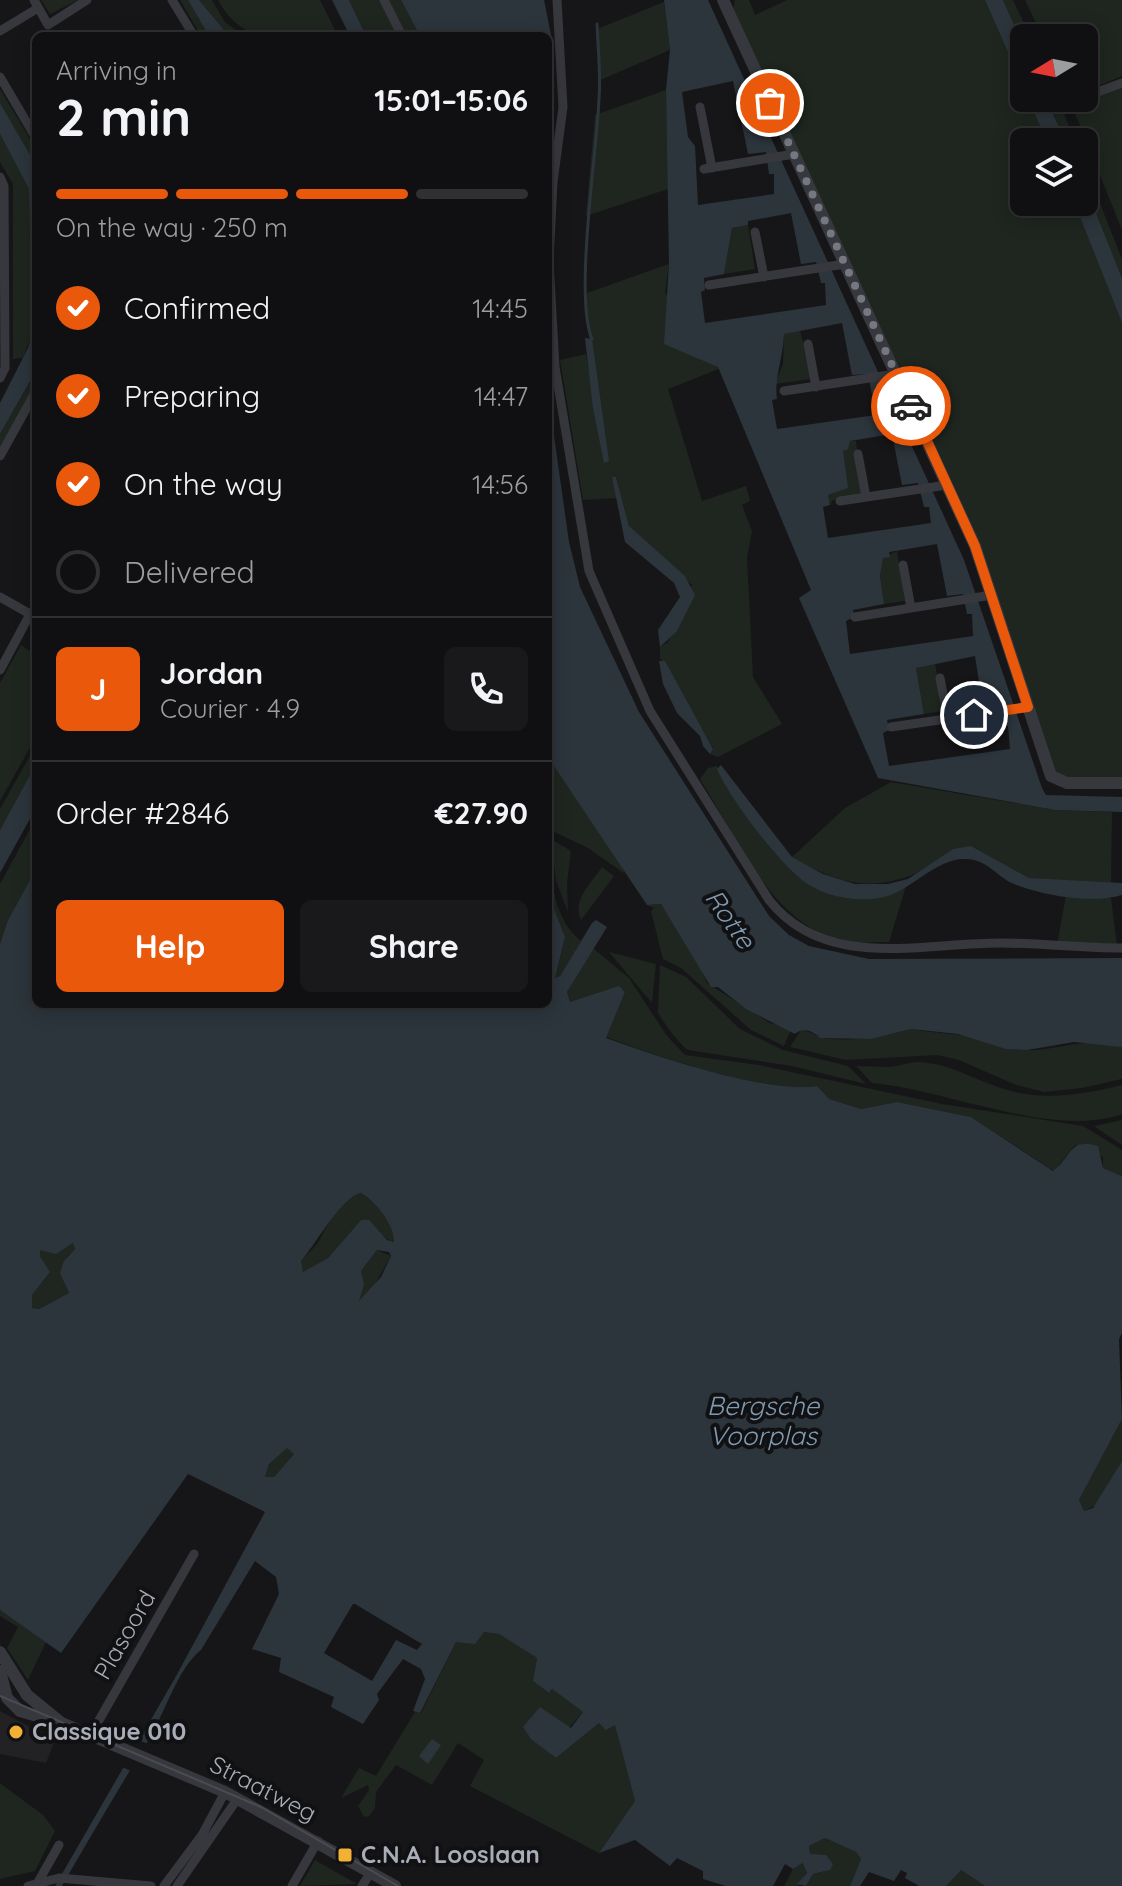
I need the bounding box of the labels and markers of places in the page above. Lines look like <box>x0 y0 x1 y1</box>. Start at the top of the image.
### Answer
pin <box>736 69 804 137</box>
pin <box>940 681 1008 749</box>
place label: Classique 010 <box>32 1716 186 1746</box>
marker: Classique 010 <box>7 1723 25 1741</box>
place label: C.N.A. Looslaan <box>361 1839 540 1869</box>
marker: C.N.A. Looslaan <box>336 1846 354 1864</box>

